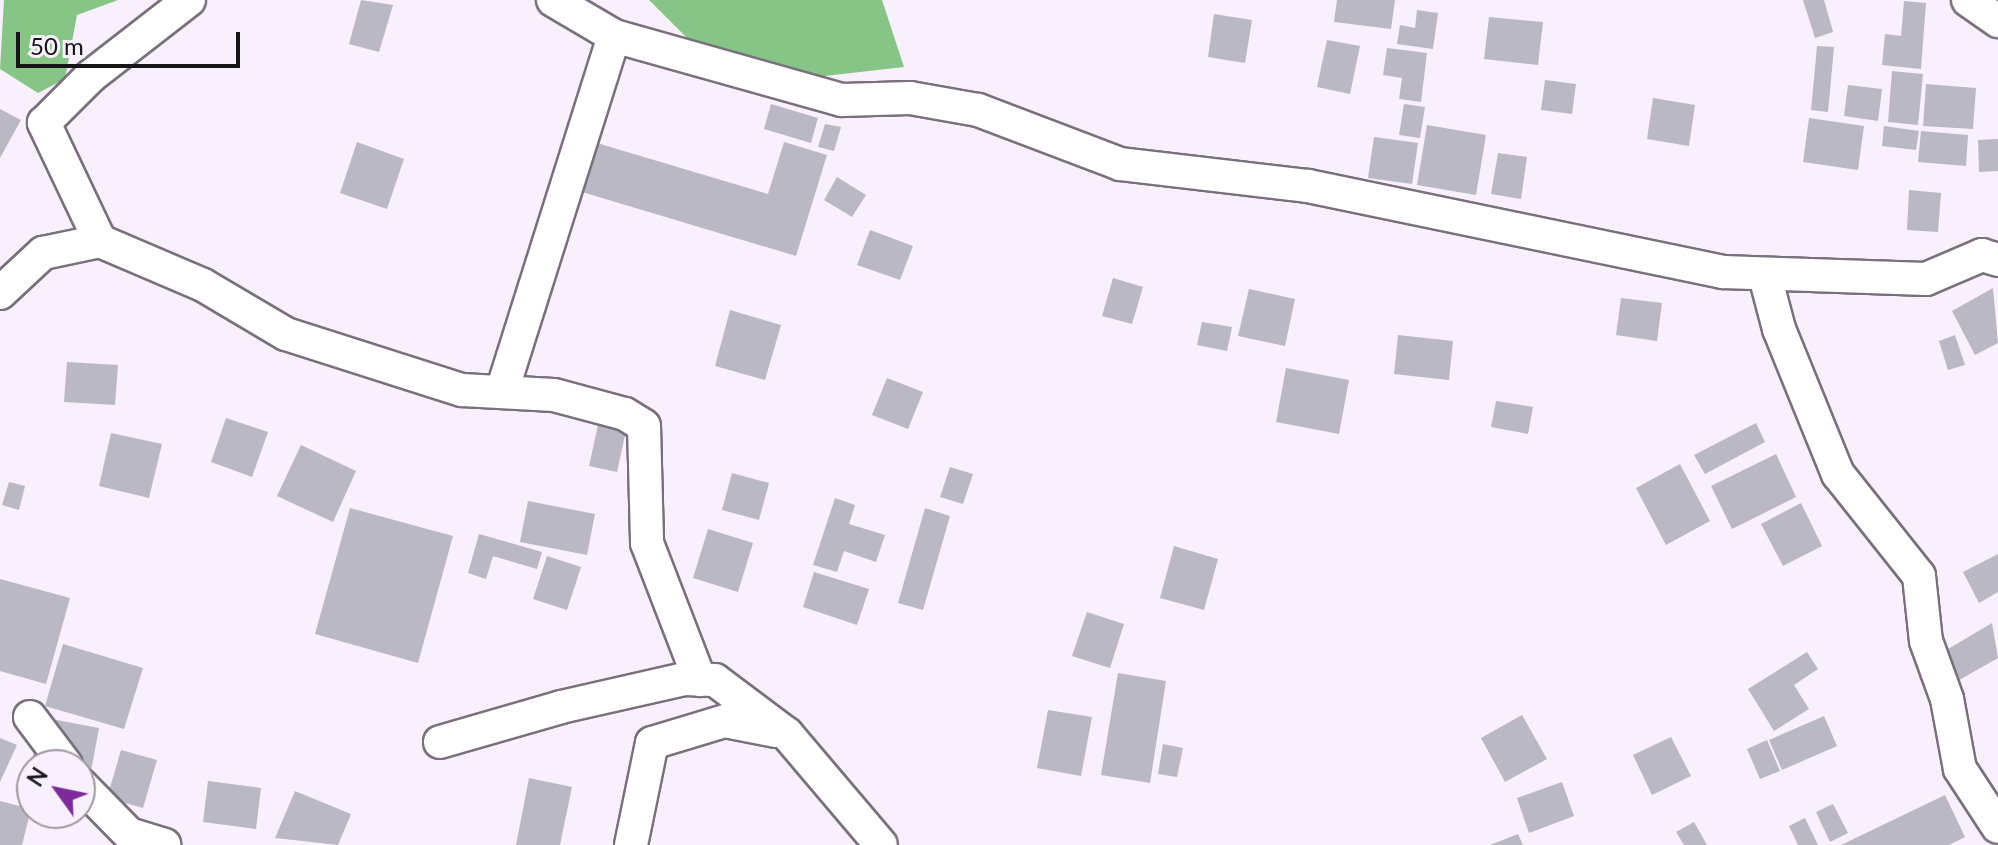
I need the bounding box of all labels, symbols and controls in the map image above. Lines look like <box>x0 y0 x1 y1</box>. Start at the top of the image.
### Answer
scale bar <box>20 16 244 66</box>
text: 50 m <box>30 31 84 60</box>
north arrow <box>16 749 96 829</box>
text: N <box>21 762 53 791</box>

